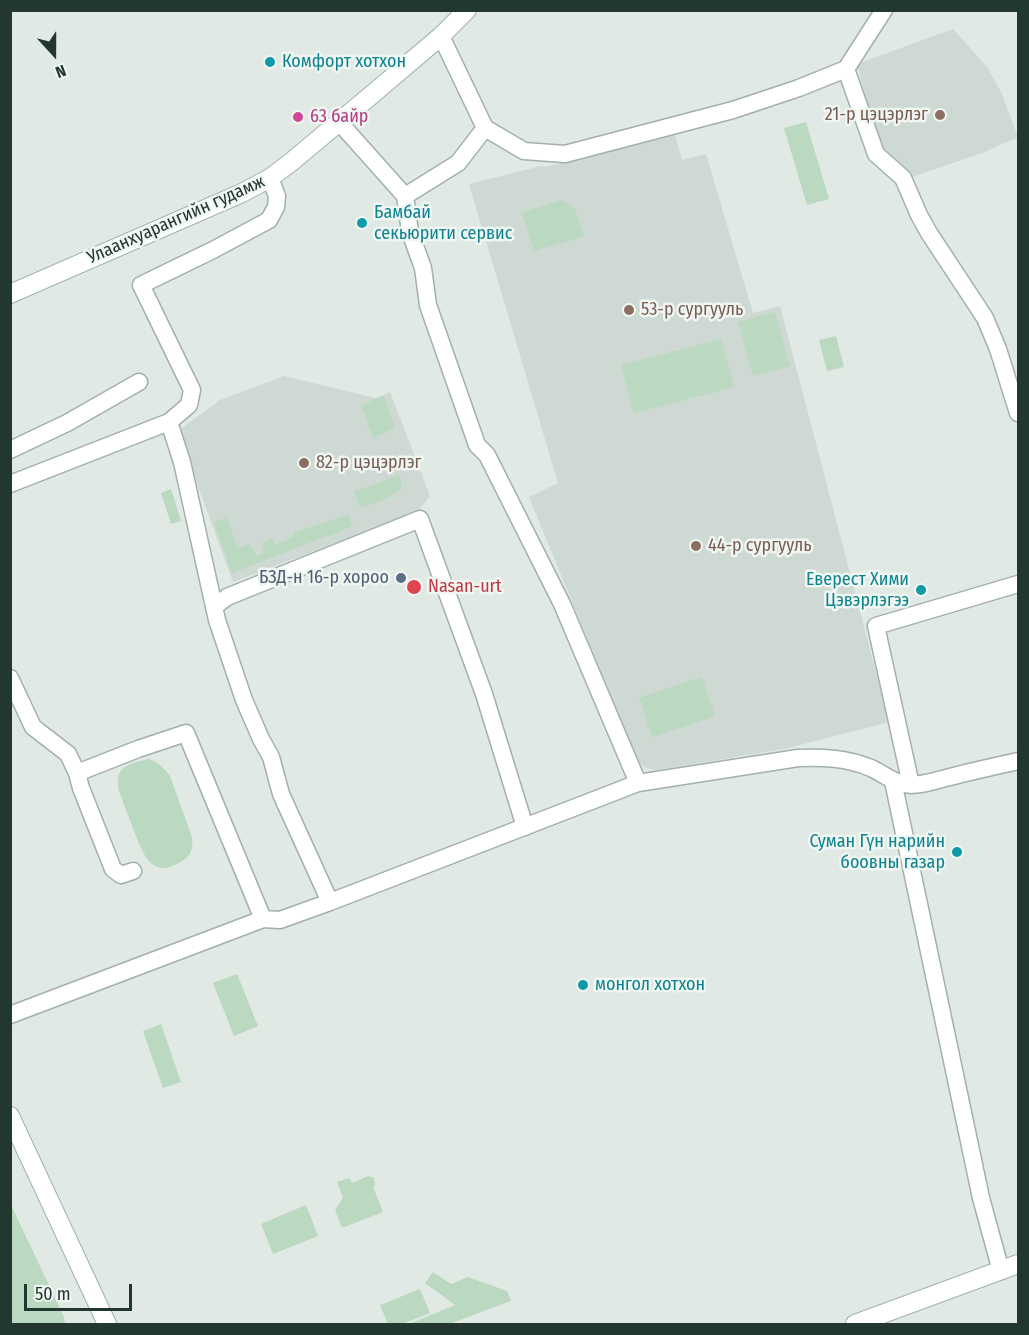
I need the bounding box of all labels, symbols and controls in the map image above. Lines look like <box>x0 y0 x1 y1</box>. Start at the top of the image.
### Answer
north arrow <box>24 24 84 84</box>
place label: Комфорт хотхон <box>282 51 406 73</box>
marker: Комфорт хотхон <box>263 55 277 69</box>
text: N <box>53 61 69 82</box>
place label: 21-р цэцэрлэг <box>825 104 928 126</box>
place label: 63 байр <box>310 106 368 128</box>
marker: 21-р цэцэрлэг <box>933 108 947 122</box>
marker: 63 байр <box>291 110 305 124</box>
street label: Улаанхуарангийн гудамж <box>84 171 268 269</box>
place label: Бамбай секьюрити сервис <box>374 202 512 244</box>
marker: Бамбай секьюрити сервис <box>355 216 369 230</box>
place label: 53-р сургууль <box>641 299 743 321</box>
marker: 53-р сургууль <box>622 303 636 317</box>
place label: 82-р цэцэрлэг <box>316 452 422 474</box>
marker: 82-р цэцэрлэг <box>297 456 311 470</box>
place label: 44-р сургууль <box>708 535 812 557</box>
marker: 44-р сургууль <box>689 539 703 553</box>
place label: БЗД-н 16-р хороо <box>259 567 389 589</box>
place label: Еверест Хими Цэвэрлэгээ <box>806 569 909 612</box>
marker: БЗД-н 16-р хороо <box>394 571 408 585</box>
place label: Nasan-urt <box>428 576 502 598</box>
marker: Nasan-urt <box>405 578 423 596</box>
marker: Еверест Хими Цэвэрлэгээ <box>914 583 928 597</box>
place label: Суман Гүн нарийн боовны газар <box>810 831 945 874</box>
marker: Суман Гүн нарийн боовны газар <box>950 845 964 859</box>
place label: монгол хотхон <box>595 974 705 996</box>
marker: монгол хотхон <box>576 978 590 992</box>
scale bar <box>27 1272 135 1310</box>
text: 50 m <box>35 1283 71 1305</box>

